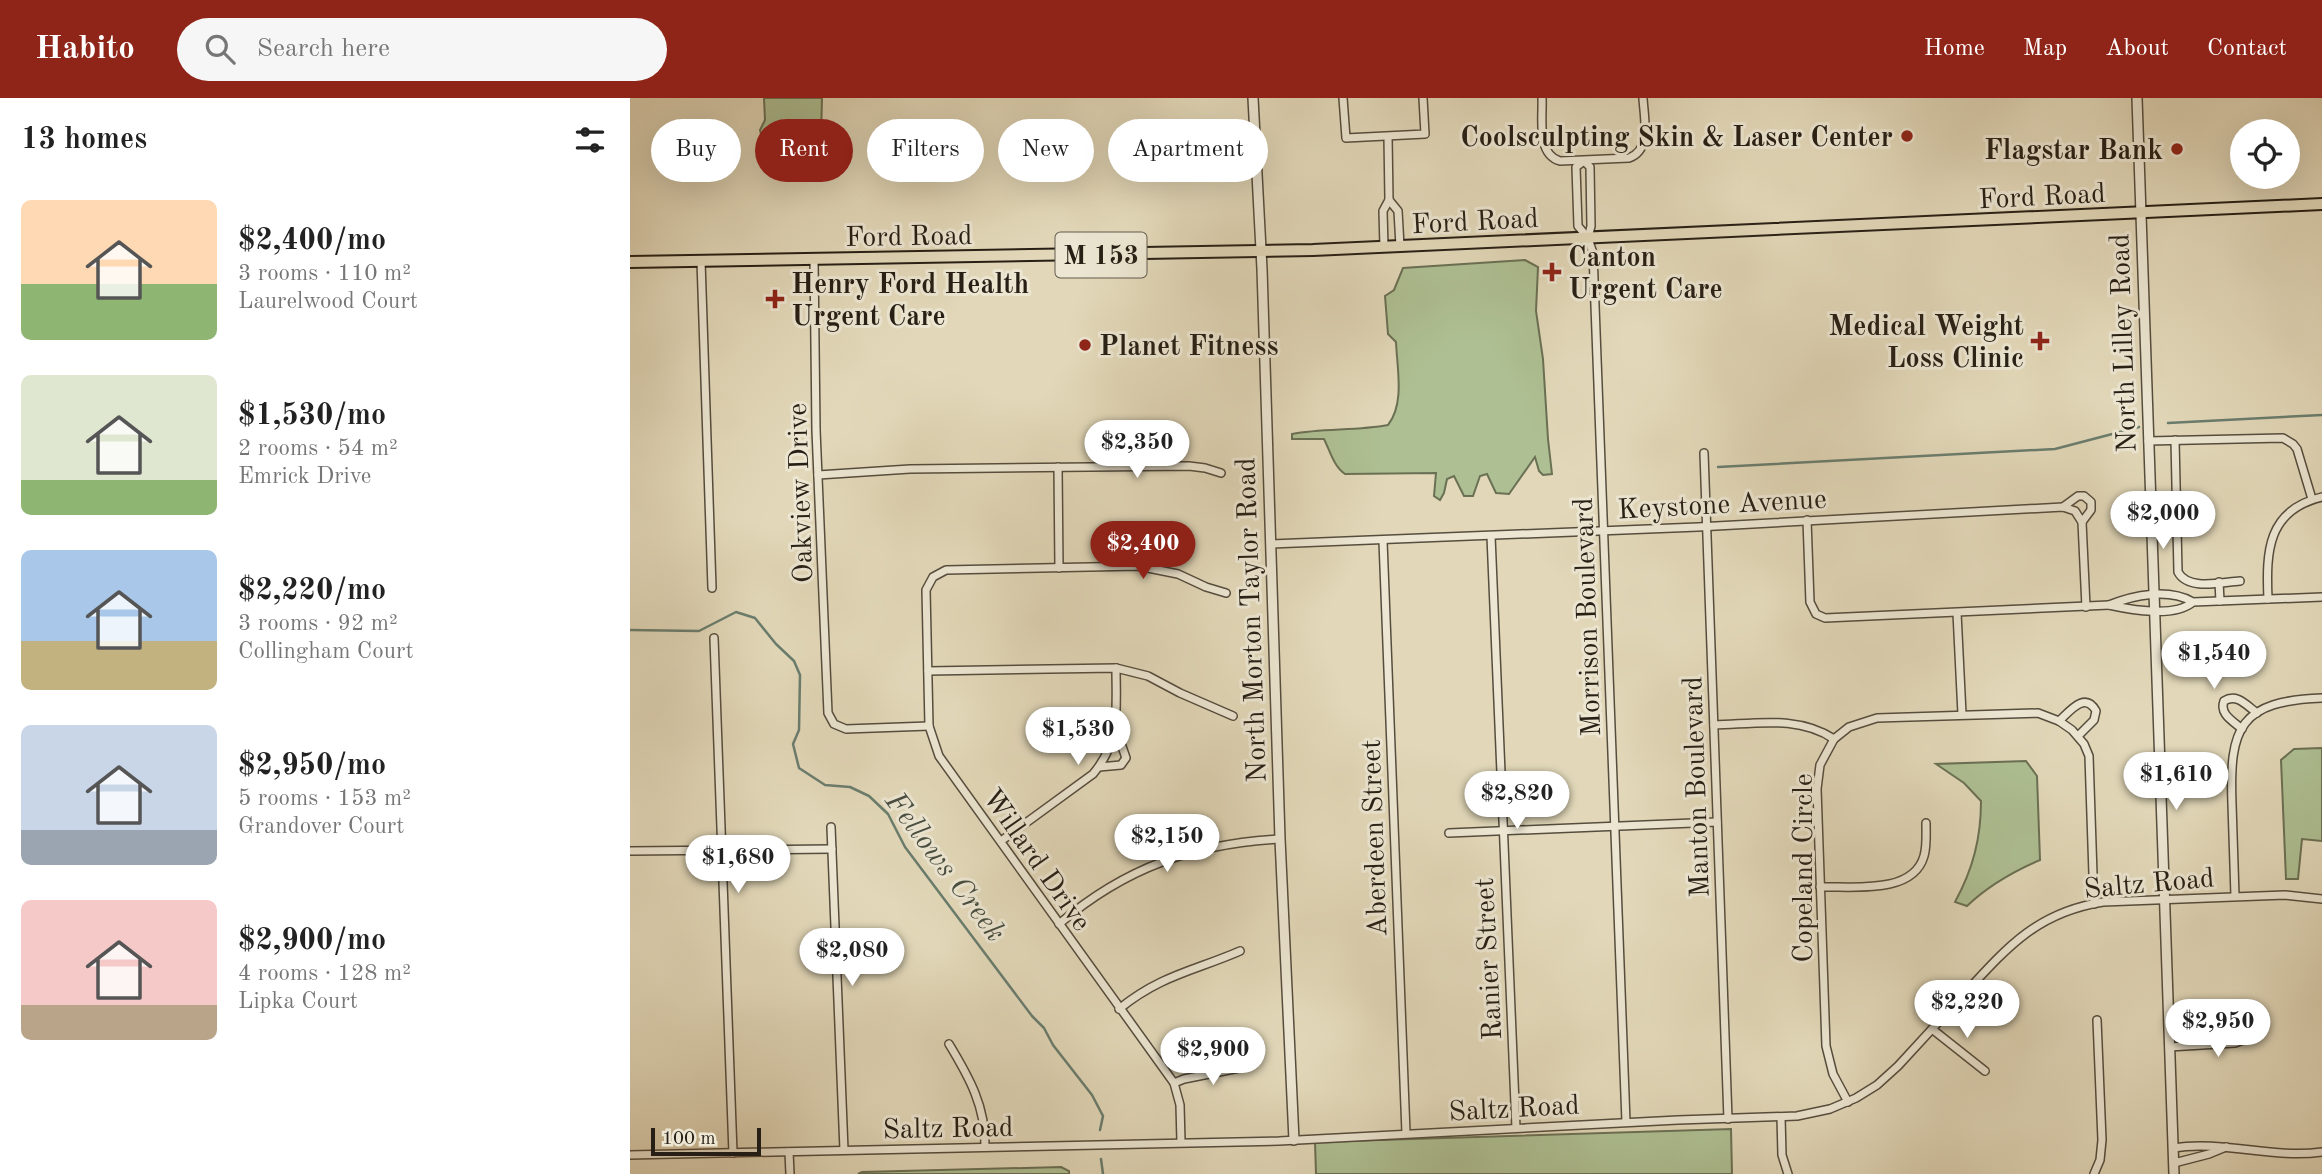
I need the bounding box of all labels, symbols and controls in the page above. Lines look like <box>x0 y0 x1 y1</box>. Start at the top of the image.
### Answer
search box <box>177 18 667 81</box>
icon: search <box>201 30 239 68</box>
text: Habito <box>35 33 135 66</box>
text: Search here <box>257 36 390 62</box>
text: Home <box>1924 37 1985 61</box>
text: Map <box>2023 37 2067 61</box>
text: About <box>2105 37 2169 61</box>
text: Contact <box>2207 37 2287 61</box>
chip: Buy <box>651 119 741 182</box>
chip: Rent <box>755 119 853 182</box>
chip: Filters <box>867 119 984 182</box>
chip: New <box>998 119 1094 182</box>
chip: Apartment <box>1108 119 1268 182</box>
map controls <box>2230 119 2300 189</box>
button: locate <box>2230 119 2300 189</box>
icon: filters <box>571 121 609 159</box>
text: 13 homes <box>21 125 147 155</box>
place label: Coolsculpting Skin & Laser Center <box>1460 125 1893 153</box>
marker: Coolsculpting Skin & Laser Center <box>1899 128 1915 144</box>
place label: Flagstar Bank <box>1984 138 2163 166</box>
marker: Flagstar Bank <box>2169 141 2185 157</box>
street label: Ford Road <box>1978 181 2106 215</box>
street label: Ford Road <box>1411 206 1539 240</box>
street label: Ford Road <box>845 223 973 253</box>
text: $2,400/mo <box>238 226 386 256</box>
icon: home <box>77 228 161 312</box>
road number: M 153 <box>1056 232 1146 278</box>
street label: North Lilley Road <box>2107 233 2143 453</box>
place label: Canton Urgent Care <box>1568 245 1723 305</box>
text: 3 rooms · 110 m² <box>238 262 411 285</box>
marker: Canton Urgent Care <box>1542 262 1562 282</box>
place label: Henry Ford Health Urgent Care <box>791 272 1029 332</box>
marker: Henry Ford Health Urgent Care <box>765 289 785 309</box>
text: Laurelwood Court <box>238 290 418 313</box>
place label: Medical Weight Loss Clinic <box>1828 314 2024 374</box>
marker: Medical Weight Loss Clinic <box>2030 331 2050 351</box>
place label: Planet Fitness <box>1099 334 1278 362</box>
marker: Planet Fitness <box>1077 337 1093 353</box>
text: $1,530/mo <box>238 401 386 431</box>
street label: Oakview Drive <box>785 402 819 583</box>
icon: home <box>77 403 161 487</box>
pin: $2,350 <box>1080 420 1194 480</box>
text: $2,350 <box>1100 431 1174 454</box>
text: 2 rooms · 54 m² <box>238 437 398 460</box>
street label: North Morton Taylor Road <box>1233 457 1273 783</box>
text: Emrick Drive <box>238 465 371 488</box>
street label: Keystone Avenue <box>1617 487 1827 525</box>
pin: $2,000 <box>2106 491 2220 551</box>
street label: Morrison Boulevard <box>1571 497 1607 737</box>
text: $2,000 <box>2126 502 2200 525</box>
pin: $2,400 <box>1086 522 1200 581</box>
text: $2,400 <box>1106 532 1180 555</box>
text: $2,220/mo <box>238 576 386 606</box>
icon: home <box>77 578 161 662</box>
text: 3 rooms · 92 m² <box>238 612 398 635</box>
pin: $1,540 <box>2157 632 2271 691</box>
text: Collingham Court <box>238 640 413 663</box>
text: $1,540 <box>2177 642 2251 665</box>
street label: Manton Boulevard <box>1680 676 1716 898</box>
pin: $1,530 <box>1021 708 1135 767</box>
text: $1,530 <box>1041 718 1115 741</box>
street label: Aberdeen Street <box>1359 739 1393 937</box>
text: $2,950/mo <box>238 751 386 781</box>
pin: $1,610 <box>2119 752 2233 812</box>
icon: home <box>77 753 161 837</box>
text: $1,610 <box>2139 763 2213 786</box>
pin: $2,820 <box>1460 772 1574 831</box>
street label: Copeland Circle <box>1791 773 1819 963</box>
text: $2,820 <box>1480 782 1554 805</box>
street label: Willard Drive <box>976 785 1095 937</box>
water label: Fellows Creek <box>878 786 1010 948</box>
text: 5 rooms · 153 m² <box>238 787 411 810</box>
pin: $2,150 <box>1110 814 1224 874</box>
text: Grandover Court <box>238 815 404 838</box>
text: $2,150 <box>1130 825 1204 848</box>
pin: $1,680 <box>681 836 795 895</box>
text: $1,680 <box>701 846 775 869</box>
street label: Saltz Road <box>2083 865 2216 905</box>
street label: Ranier Street <box>1472 877 1508 1041</box>
text: $2,900/mo <box>238 926 386 956</box>
icon: home <box>77 928 161 1012</box>
pin: $2,080 <box>795 928 909 988</box>
text: $2,080 <box>815 939 889 962</box>
text: 4 rooms · 128 m² <box>238 962 411 985</box>
pin: $2,220 <box>1910 981 2024 1040</box>
text: Lipka Court <box>238 990 358 1013</box>
text: $2,220 <box>1930 991 2004 1014</box>
pin: $2,950 <box>2161 1000 2275 1059</box>
text: $2,950 <box>2181 1010 2255 1033</box>
pin: $2,900 <box>1156 1028 1270 1087</box>
text: $2,900 <box>1176 1038 1250 1061</box>
street label: Saltz Road <box>1448 1093 1580 1127</box>
street label: Saltz Road <box>882 1115 1014 1145</box>
scale bar <box>651 1125 761 1157</box>
text: 100 m <box>662 1130 715 1149</box>

